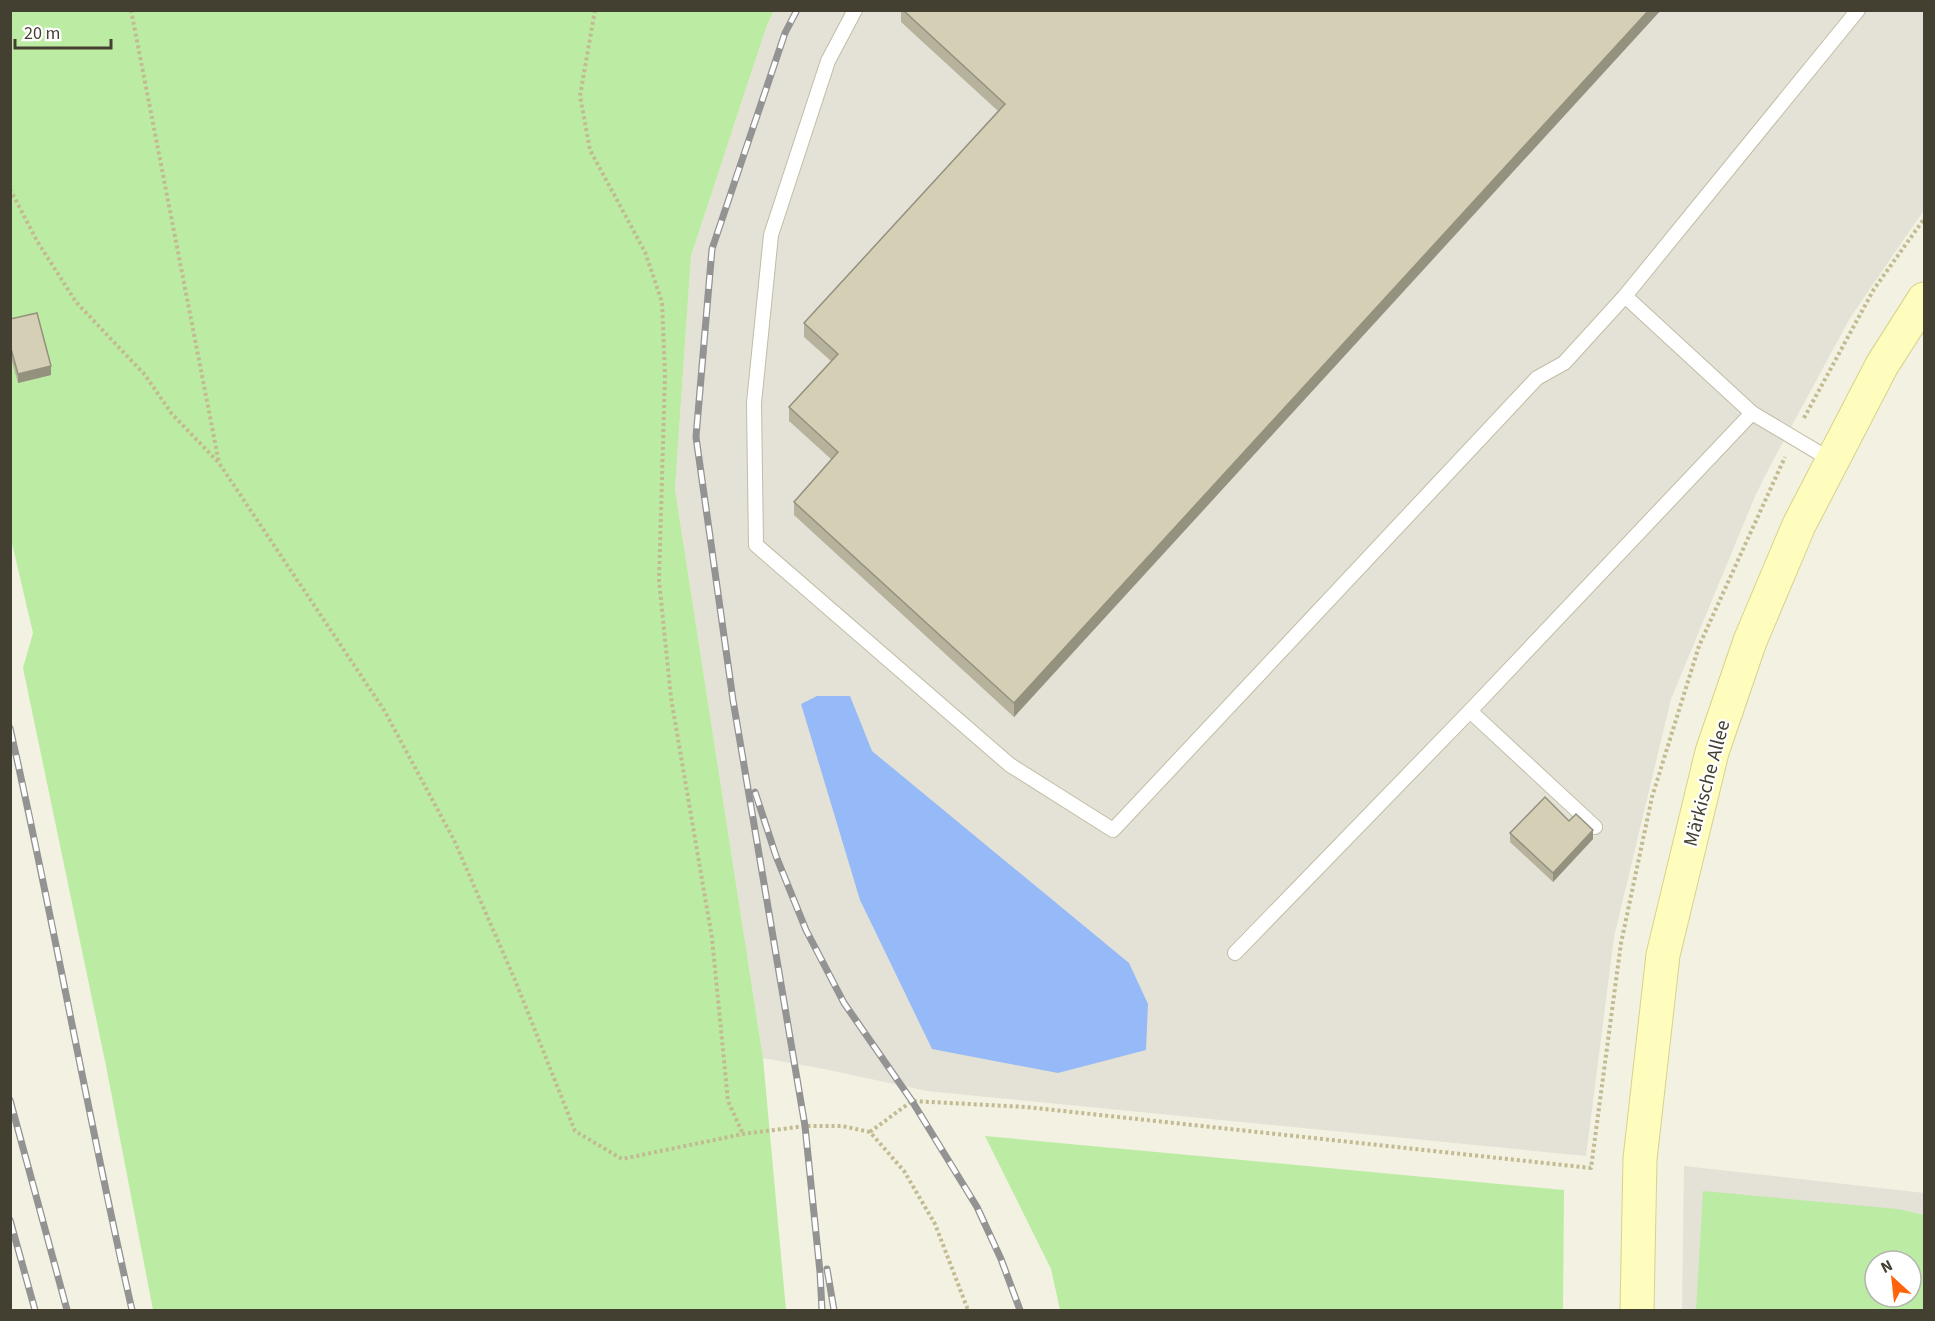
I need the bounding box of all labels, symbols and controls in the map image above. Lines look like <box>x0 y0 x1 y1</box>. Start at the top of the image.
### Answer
scale bar <box>15 12 111 50</box>
text: 20 m <box>24 21 60 46</box>
street label: Märkische Allee <box>1677 717 1737 849</box>
north arrow <box>1863 1249 1923 1309</box>
text: N <box>1877 1254 1896 1279</box>

